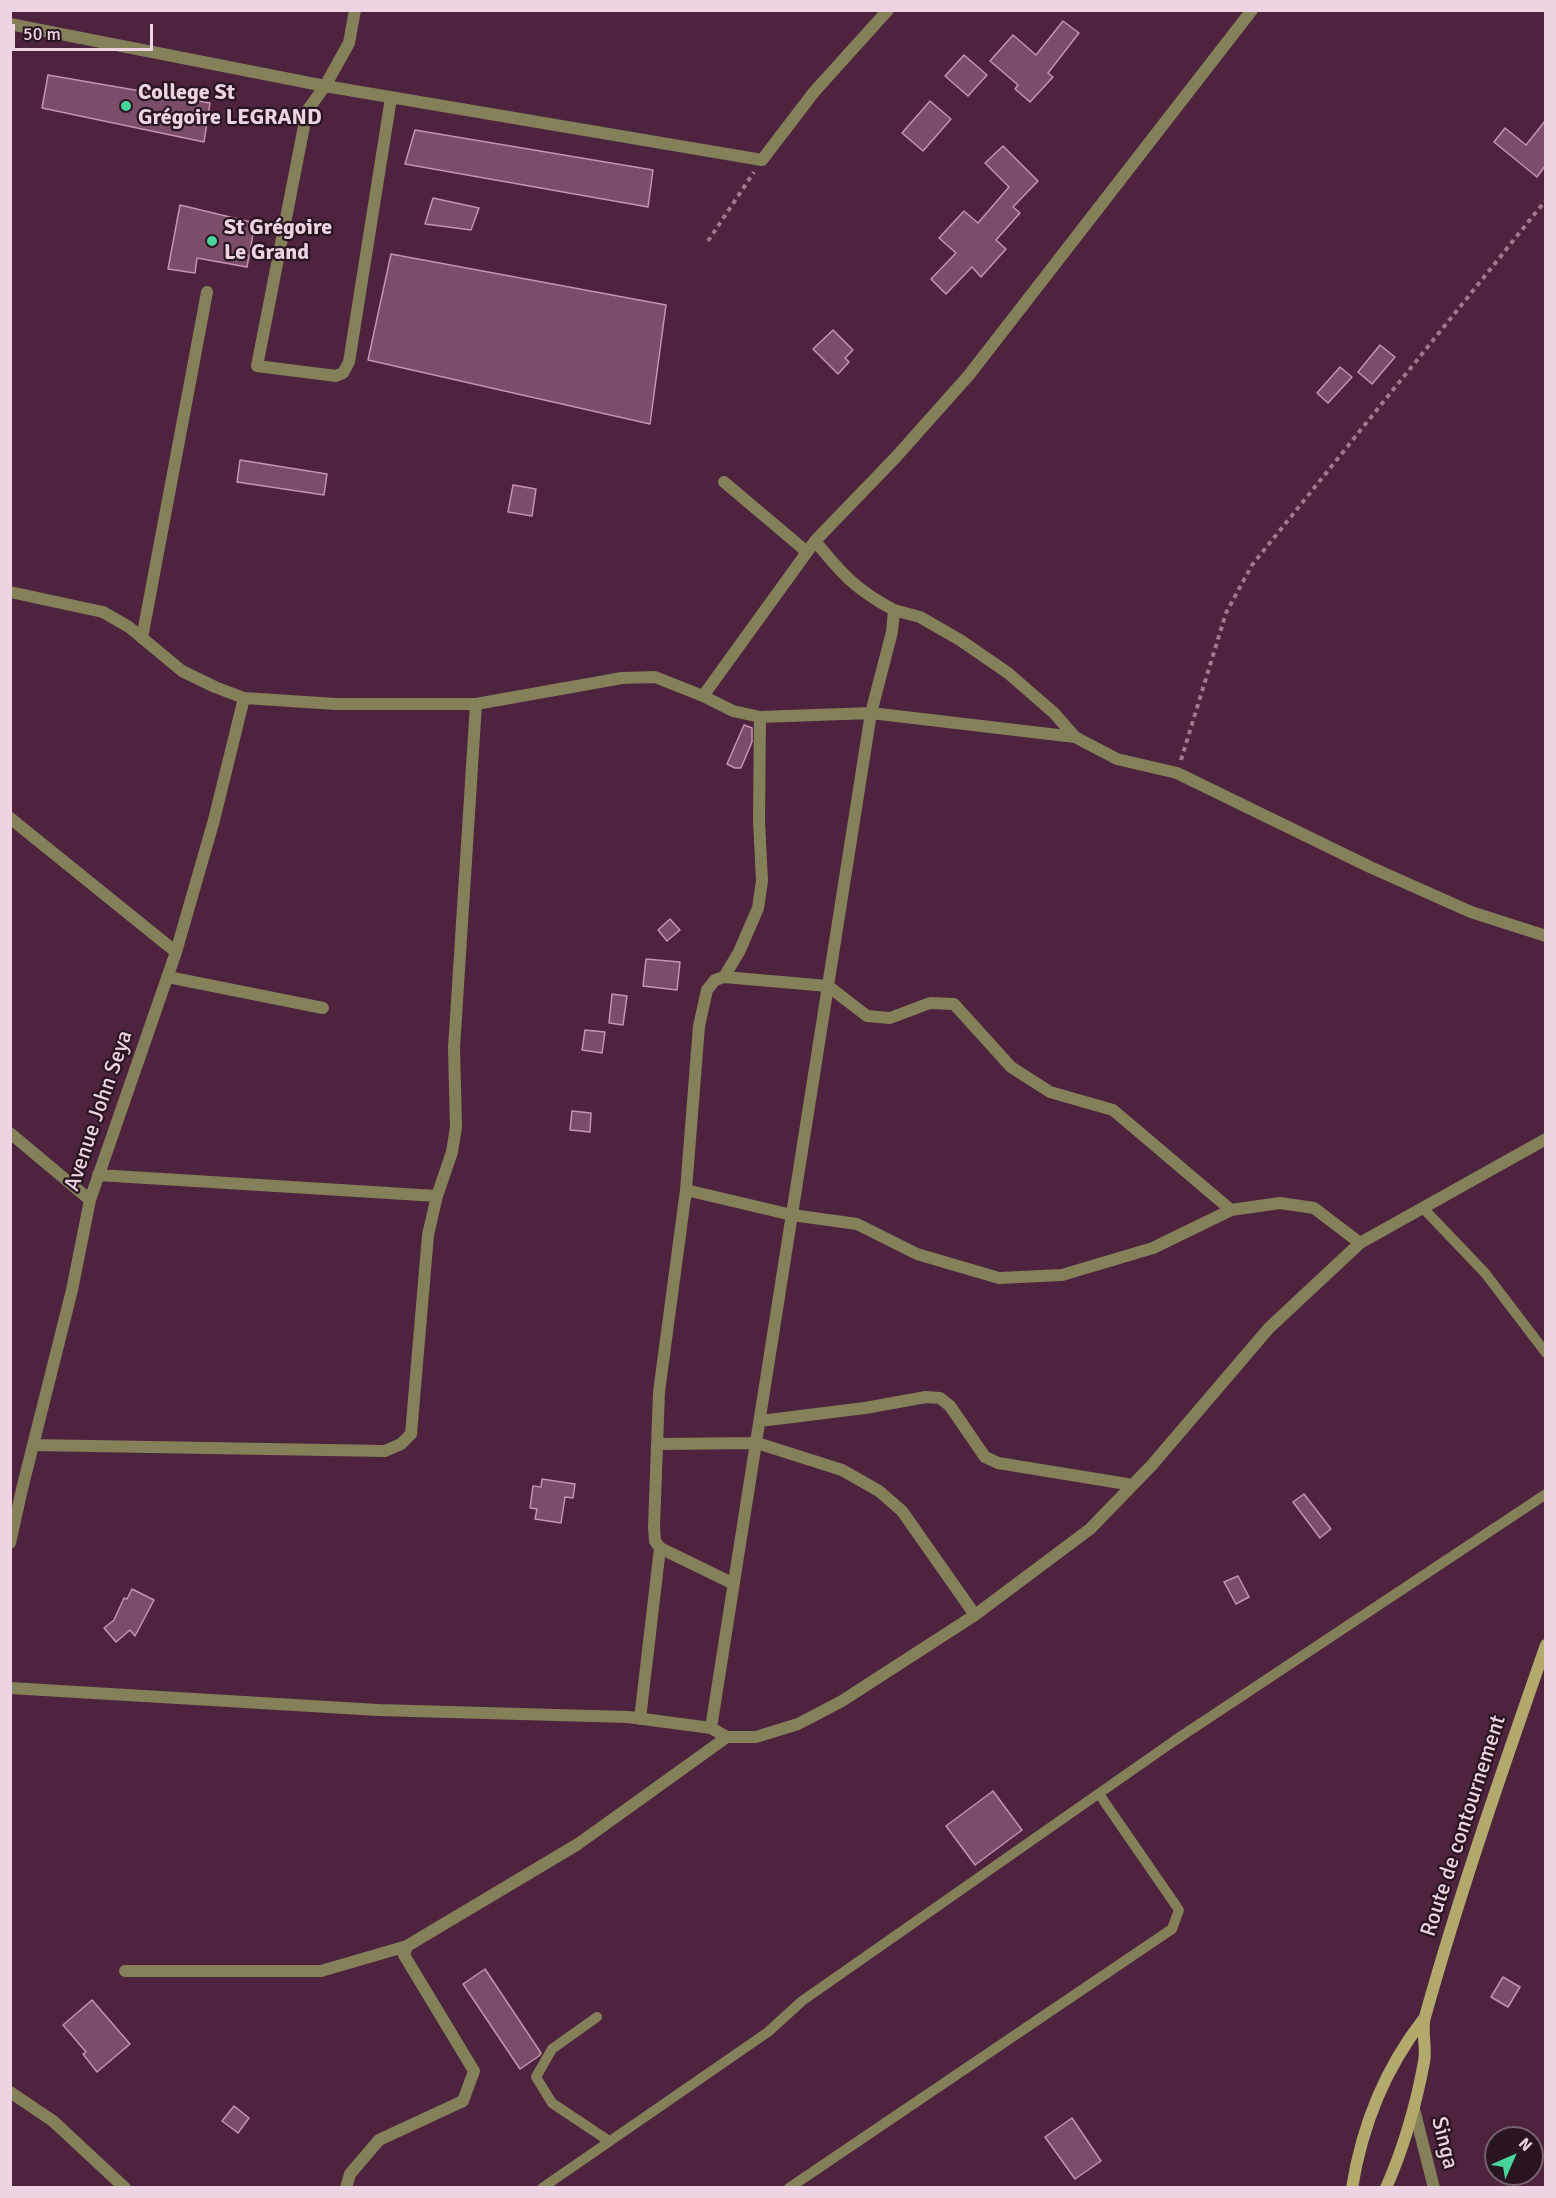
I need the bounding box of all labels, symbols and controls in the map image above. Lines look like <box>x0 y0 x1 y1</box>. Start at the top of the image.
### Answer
scale bar <box>15 12 156 50</box>
text: 50 m <box>23 23 61 45</box>
place label: College St Grégoire LEGRAND <box>138 80 322 132</box>
marker: College St Grégoire LEGRAND <box>119 99 133 113</box>
place label: St Grégoire Le Grand <box>224 215 332 266</box>
marker: St Grégoire Le Grand <box>205 234 219 248</box>
street label: Avenue John Seya <box>59 1027 139 1195</box>
street label: Route de contournement <box>1416 1712 1512 1940</box>
street label: Singa <box>1425 2114 1463 2172</box>
north arrow <box>1484 2126 1544 2186</box>
text: N <box>1514 2134 1536 2156</box>

